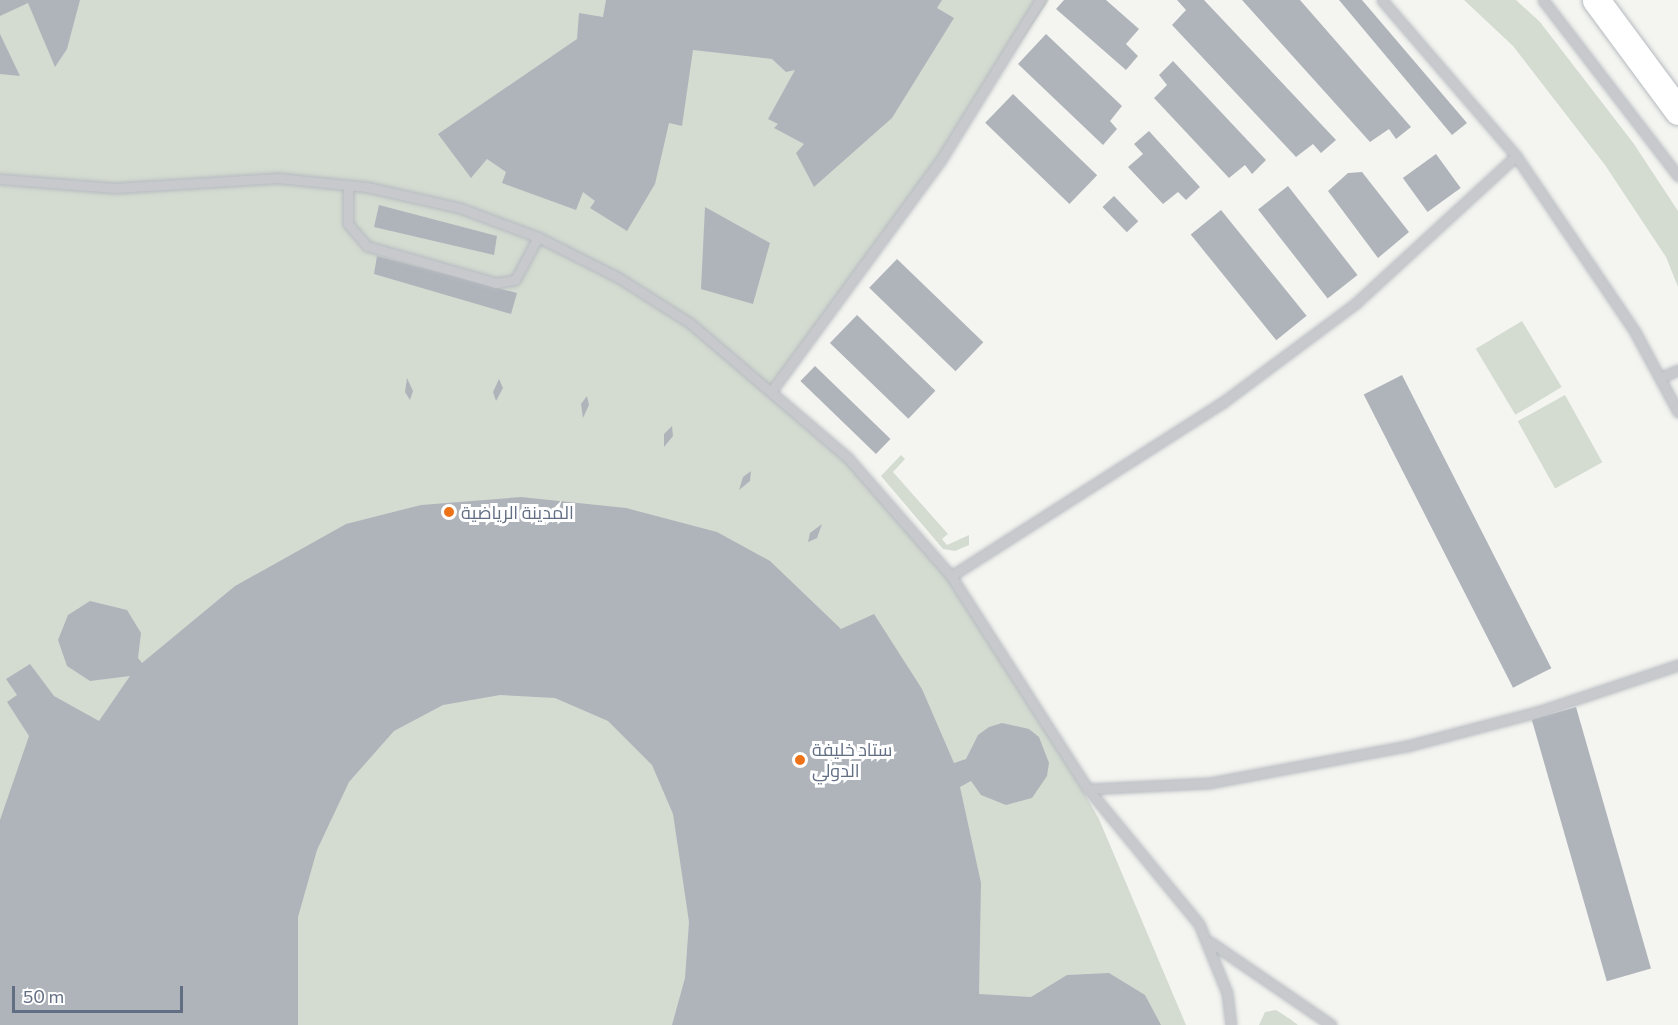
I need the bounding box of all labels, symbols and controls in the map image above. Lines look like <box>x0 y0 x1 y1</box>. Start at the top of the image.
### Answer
place label: المدينة الرياضية <box>461 501 574 523</box>
marker: المدينة الرياضية <box>442 505 456 519</box>
place label: ستاد خليفة الدولي <box>812 739 892 782</box>
marker: ستاد خليفة الدولي <box>793 753 807 767</box>
scale bar <box>15 974 186 1012</box>
text: 50 m <box>23 985 64 1007</box>

